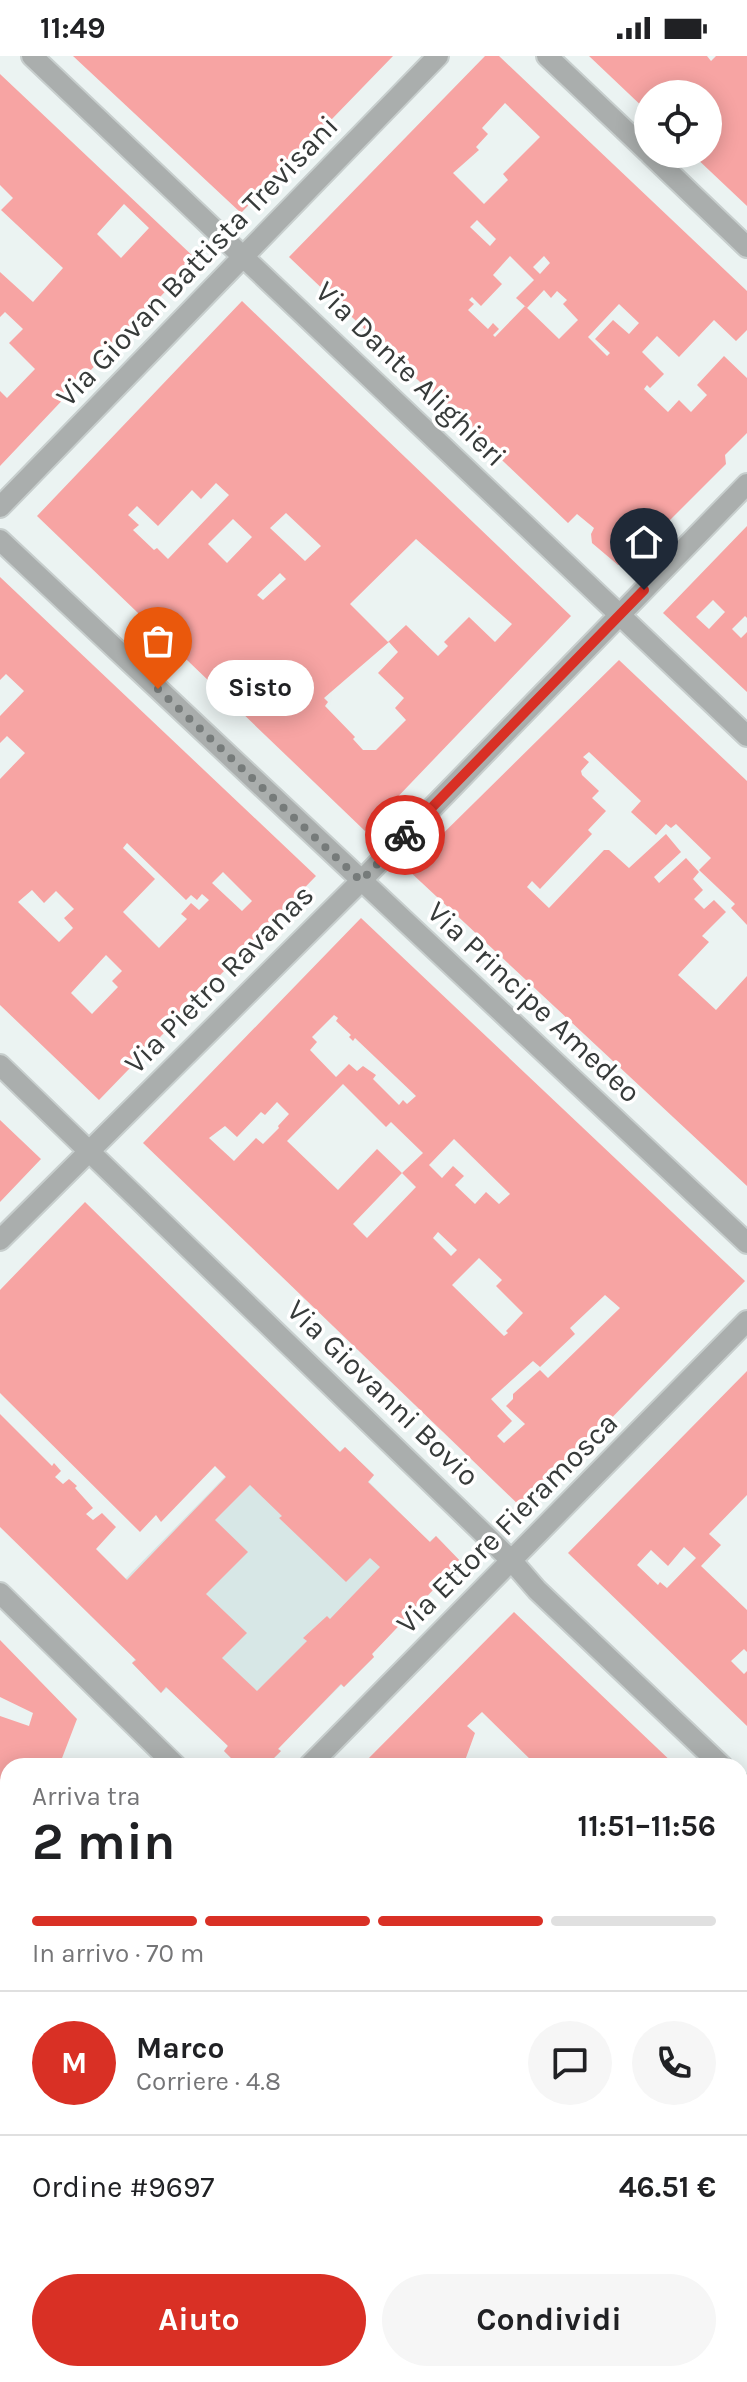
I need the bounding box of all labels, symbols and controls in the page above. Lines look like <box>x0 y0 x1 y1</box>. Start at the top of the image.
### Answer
text: 11:49 <box>40 10 106 46</box>
map controls <box>634 80 722 168</box>
button: locate <box>634 80 722 168</box>
street label: Via Giovan Battista Trevisani <box>48 108 346 414</box>
street label: Via Dante Alighieri <box>308 274 514 474</box>
pin <box>610 508 678 590</box>
icon: home <box>622 520 666 564</box>
pin <box>124 607 192 689</box>
icon: bag <box>136 619 180 663</box>
callout: Sisto <box>206 661 314 717</box>
text: Sisto <box>228 672 292 703</box>
courier <box>365 795 445 875</box>
icon: bike <box>383 813 427 857</box>
street label: Via Pietro Ravanas <box>117 877 321 1081</box>
street label: Via Principe Amedeo <box>420 894 648 1110</box>
street label: Via Giovanni Bovio <box>279 1292 487 1494</box>
street label: Via Ettore Fieramosca <box>389 1405 625 1641</box>
text: Arriva tra <box>32 1781 141 1812</box>
text: 11:51–11:56 <box>577 1808 716 1844</box>
text: 2 min <box>32 1811 175 1872</box>
text: In arrivo · 70 m <box>32 1938 204 1969</box>
button: chat <box>528 2021 612 2105</box>
button: phone <box>632 2021 716 2105</box>
text: Marco <box>136 2030 224 2066</box>
text: M <box>61 2045 87 2081</box>
text: Corriere · 4.8 <box>136 2066 281 2097</box>
text: Ordine #9697 <box>32 2169 214 2205</box>
text: 46.51 € <box>619 2169 716 2205</box>
button: Aiuto <box>32 2274 366 2366</box>
button: Condividi <box>382 2274 716 2366</box>

